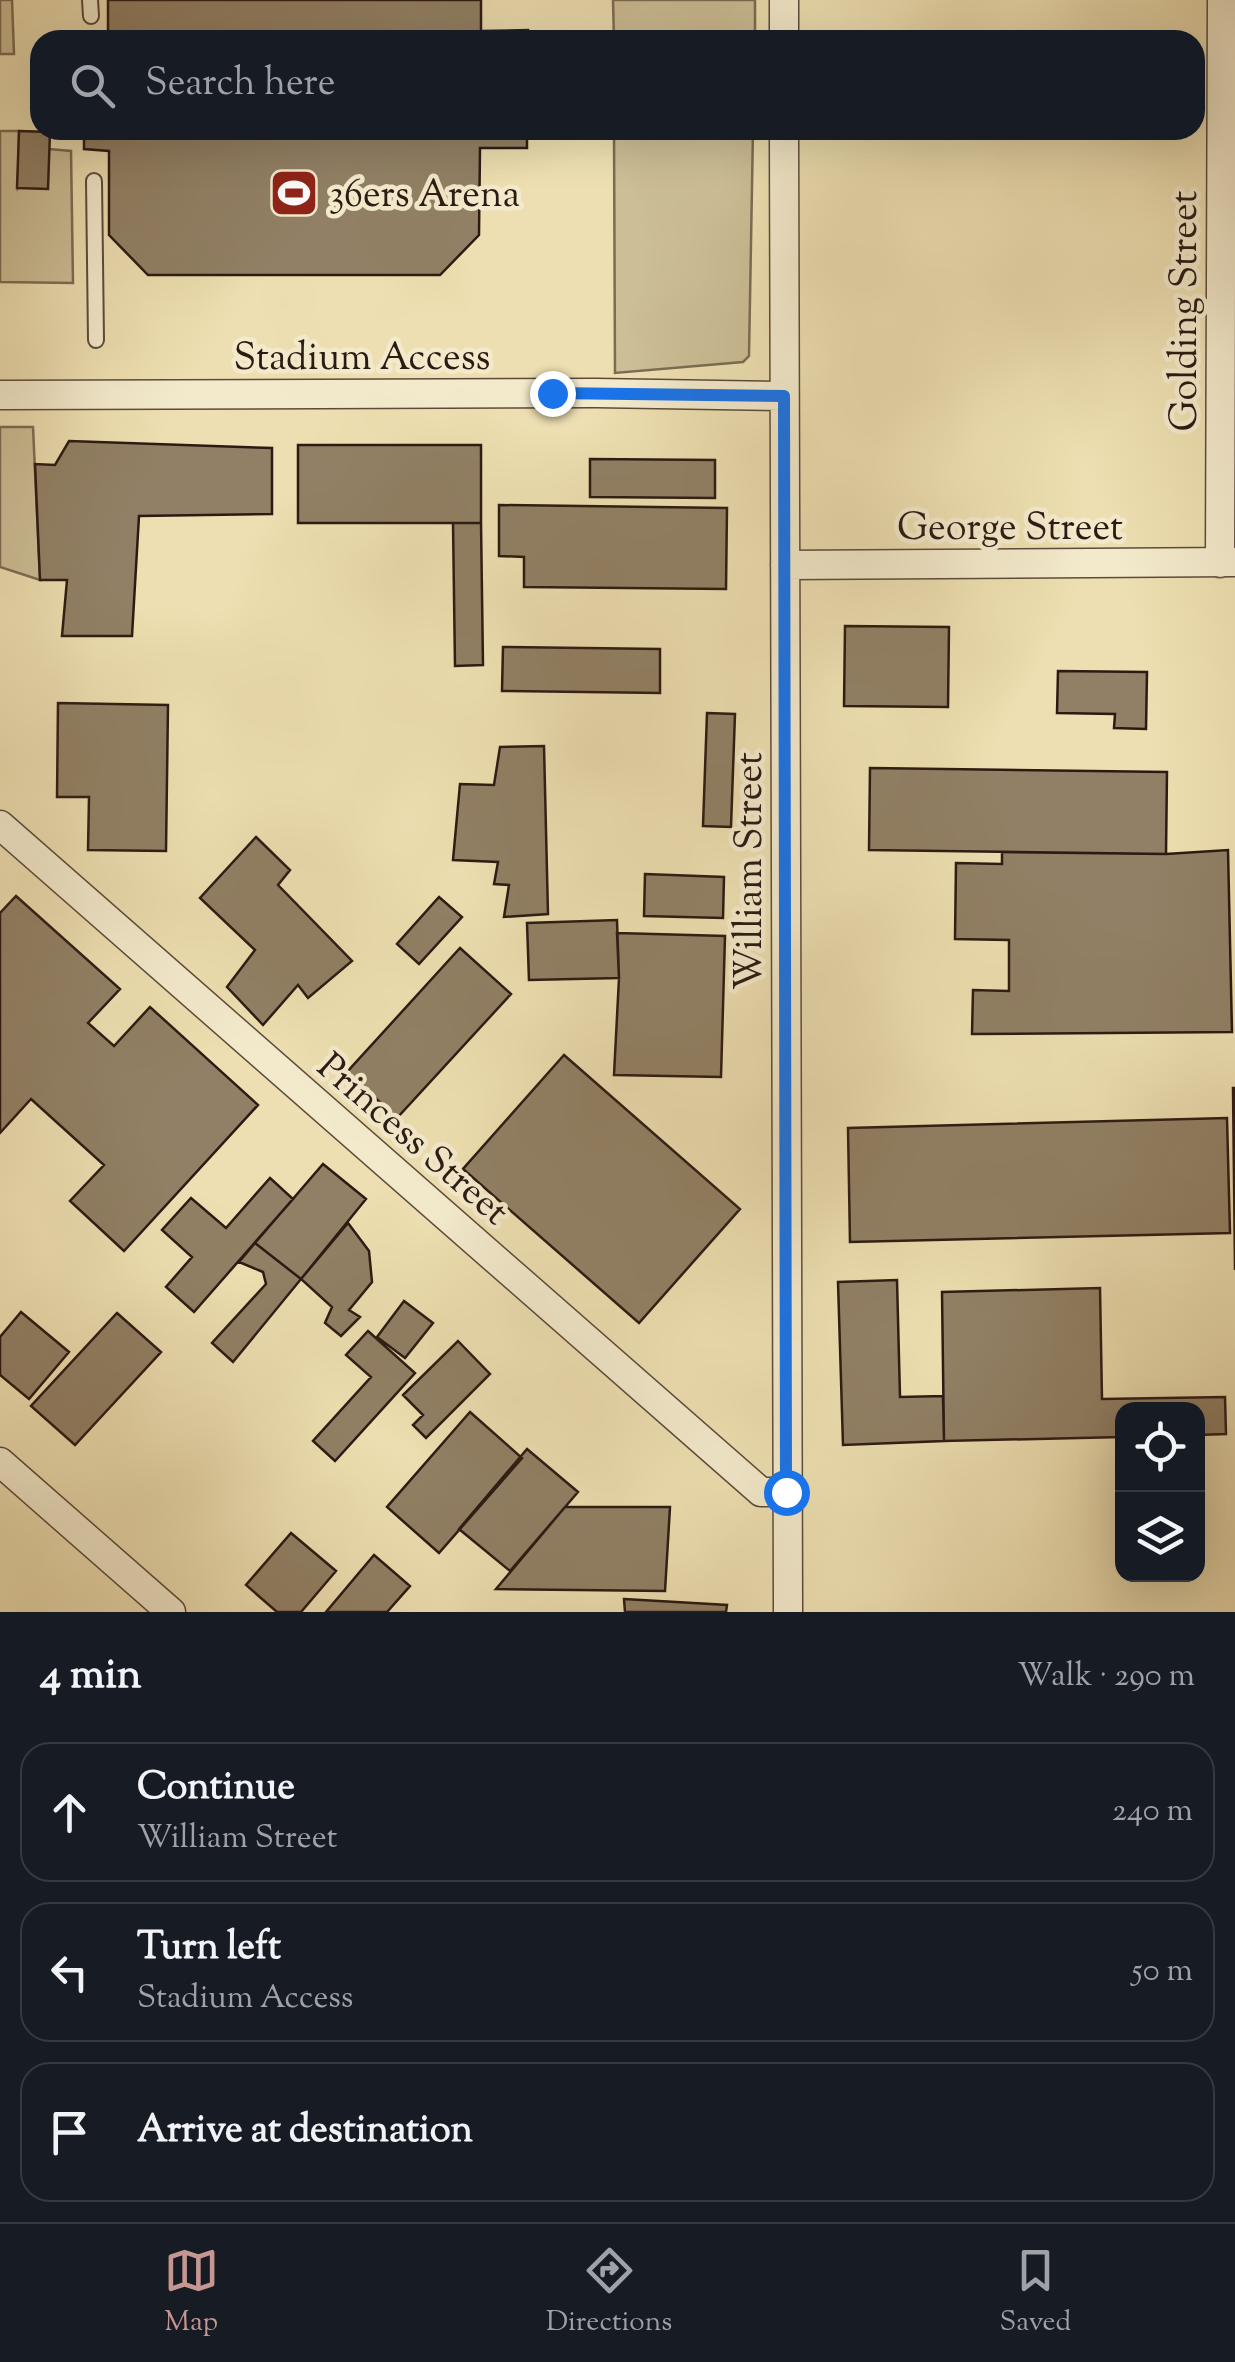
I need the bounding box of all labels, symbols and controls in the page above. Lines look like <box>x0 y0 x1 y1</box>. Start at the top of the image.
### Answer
search box <box>30 30 1205 140</box>
icon: search <box>65 58 120 113</box>
text: Search here <box>145 58 336 112</box>
sports icon: 36ers Arena <box>268 167 320 219</box>
place label: 36ers Arena <box>329 170 520 224</box>
street label: Golding Street <box>1160 190 1214 432</box>
street label: Stadium Access <box>233 333 491 387</box>
route end <box>530 371 576 417</box>
street label: George Street <box>897 503 1123 557</box>
street label: William Street <box>725 752 779 990</box>
street label: Princess Street <box>303 1042 519 1240</box>
map controls <box>1115 1402 1205 1582</box>
button: locate <box>1115 1402 1205 1492</box>
route start <box>764 1470 810 1516</box>
button: layers <box>1115 1492 1205 1582</box>
text: 4 min <box>40 1647 142 1707</box>
text: Walk · 290 m <box>1017 1654 1195 1700</box>
text: Continue <box>137 1762 295 1816</box>
icon: ahead <box>42 1785 97 1840</box>
text: 240 m <box>1112 1789 1193 1835</box>
text: William Street <box>137 1816 337 1862</box>
text: Turn left <box>137 1922 281 1976</box>
icon: left <box>42 1945 97 2000</box>
text: 50 m <box>1132 1949 1193 1995</box>
text: Stadium Access <box>137 1976 353 2022</box>
icon: arrive <box>42 2105 97 2160</box>
text: Arrive at destination <box>137 2105 473 2159</box>
tab: Map <box>164 2243 219 2343</box>
tab: Directions <box>546 2243 672 2343</box>
tab: Saved <box>999 2243 1071 2343</box>

